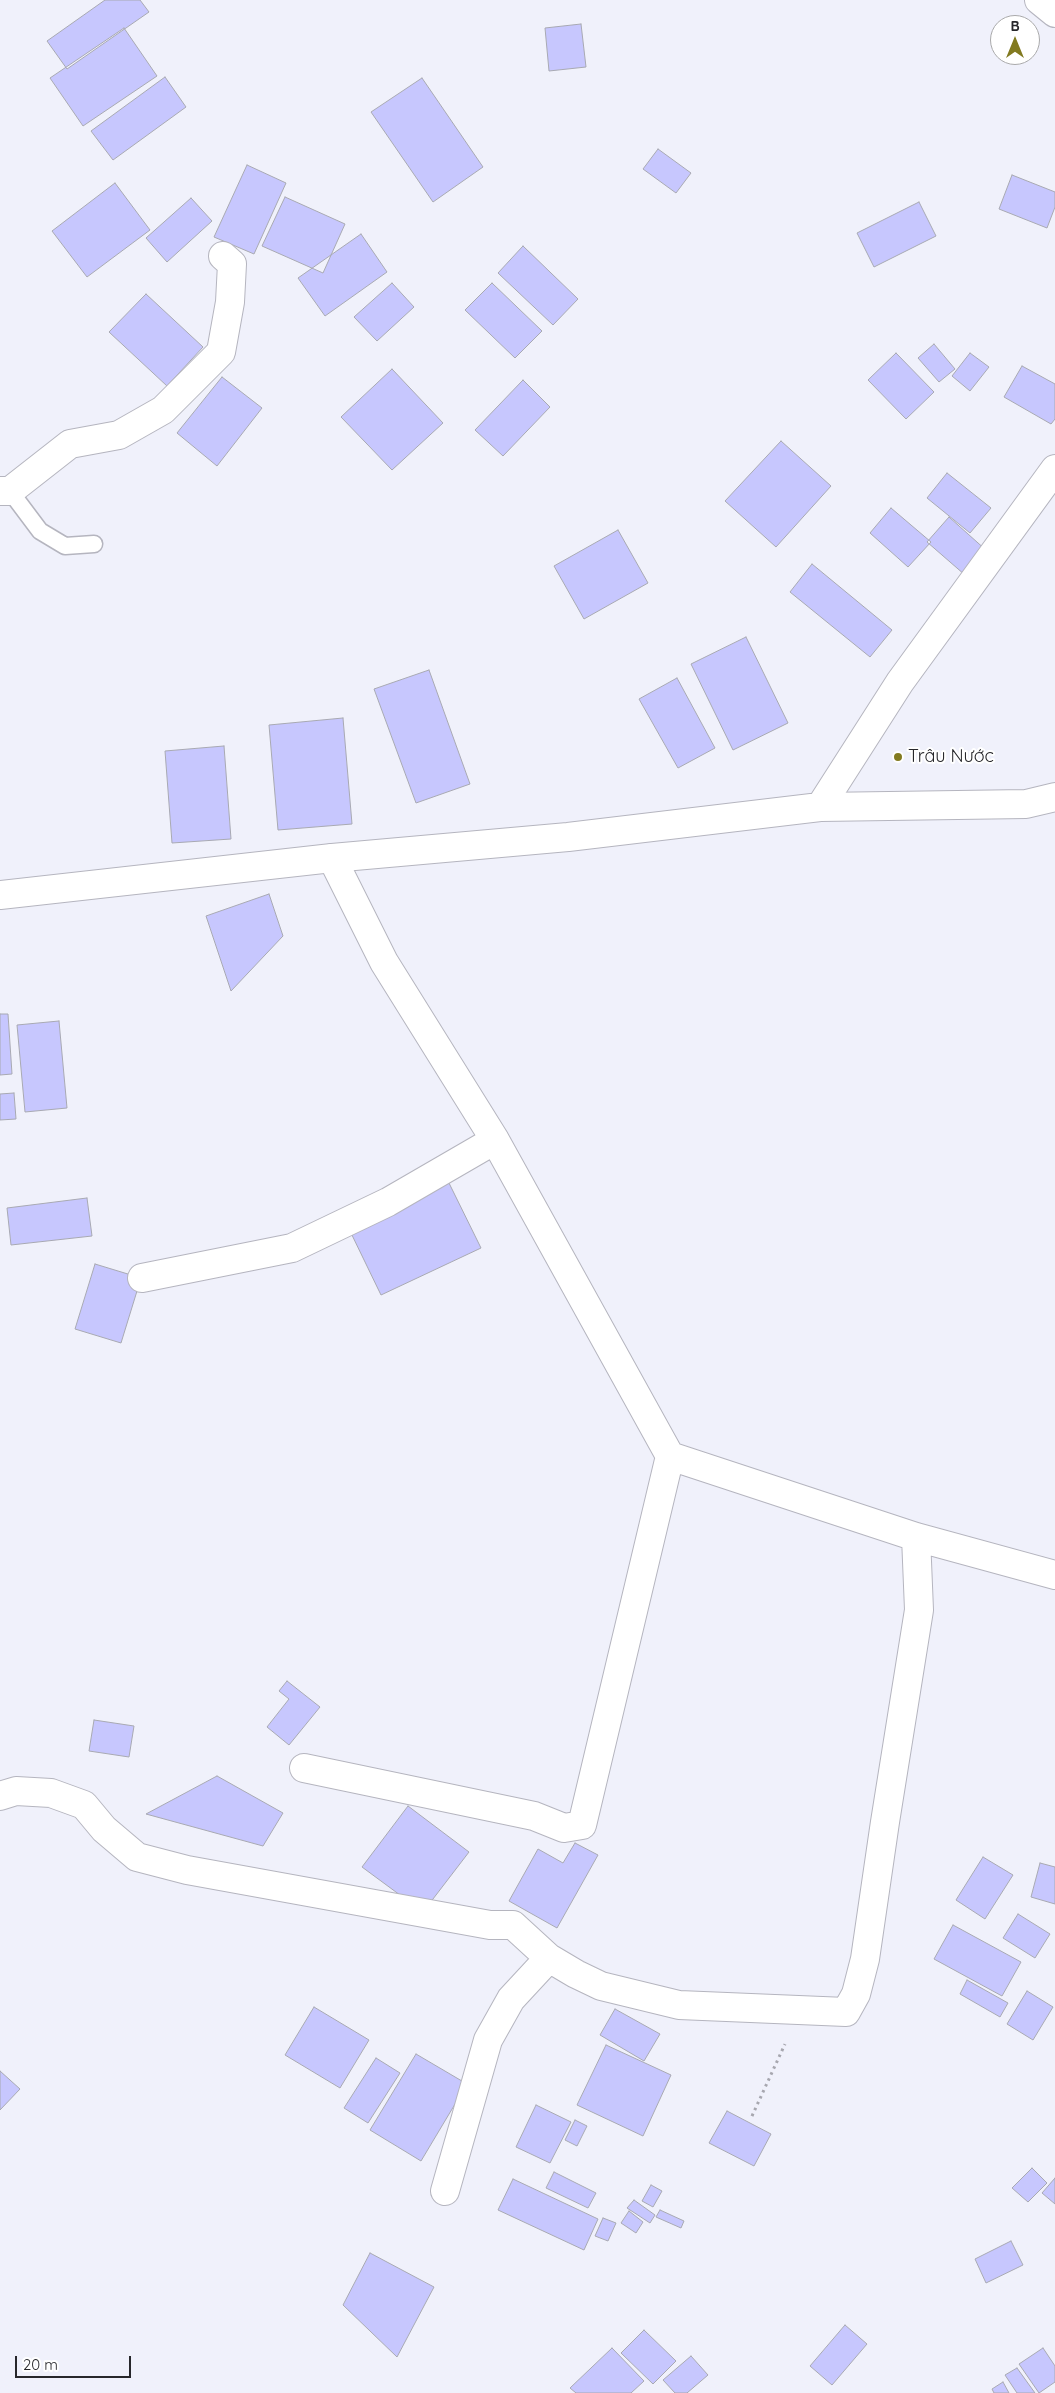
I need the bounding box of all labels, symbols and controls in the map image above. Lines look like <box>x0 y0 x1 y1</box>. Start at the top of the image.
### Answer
north arrow <box>990 15 1040 65</box>
text: B <box>1010 17 1020 35</box>
place label: Trâu Nước <box>908 746 994 768</box>
marker: Trâu Nước <box>892 751 904 763</box>
scale bar <box>18 2346 134 2378</box>
text: 20 m <box>23 2355 58 2374</box>

